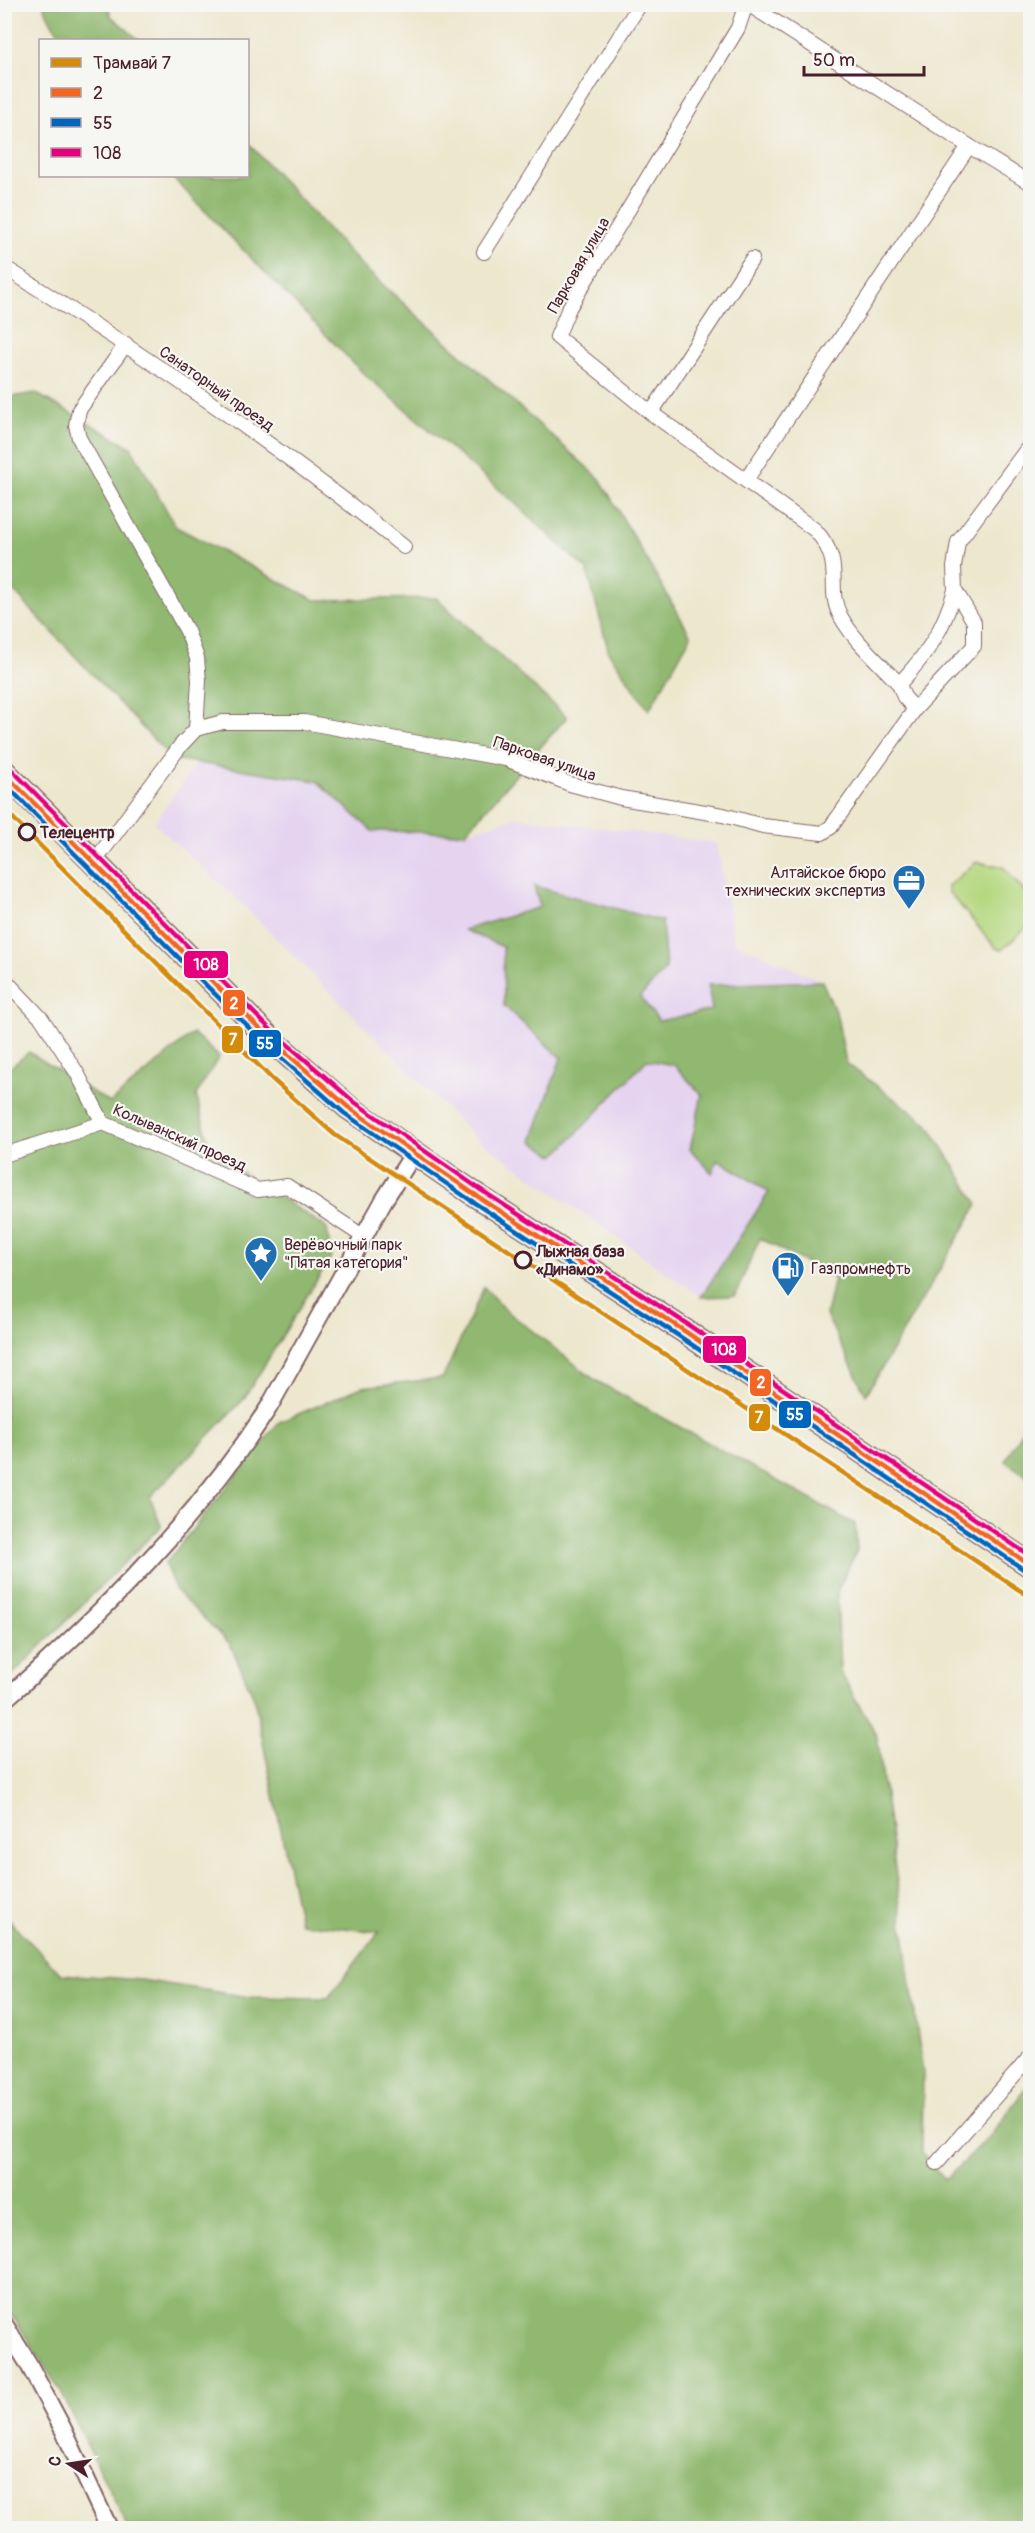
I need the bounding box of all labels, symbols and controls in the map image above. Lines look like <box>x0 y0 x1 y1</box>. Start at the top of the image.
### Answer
legend <box>39 39 249 177</box>
scale bar <box>804 39 924 77</box>
text: 50 m <box>813 49 855 72</box>
text: Трамвай 7 <box>93 52 171 75</box>
text: 2 <box>93 82 103 105</box>
text: 55 <box>93 112 113 135</box>
text: 108 <box>93 142 121 165</box>
street label: Парковая улица <box>543 214 614 317</box>
street label: Санаторный проезд <box>155 342 278 436</box>
street label: Парковая улица <box>491 732 599 786</box>
marker: Телецентр <box>18 823 36 841</box>
place label: Телецентр <box>39 823 115 843</box>
place label: Алтайское бюро технических экспертиз <box>725 863 886 901</box>
office icon: Алтайское бюро технических экспертиз <box>891 863 927 910</box>
line badge: 108 <box>183 950 229 979</box>
text: 108 <box>193 955 219 975</box>
line badge: 2 <box>222 989 246 1017</box>
text: 2 <box>230 994 239 1014</box>
line badge: 7 <box>221 1025 244 1054</box>
line badge: 55 <box>248 1029 282 1058</box>
text: 7 <box>229 1030 238 1050</box>
text: 55 <box>256 1034 274 1054</box>
street label: Колыванский проезд <box>110 1100 250 1176</box>
place icon: Верёвочный парк "Пятая категория" <box>243 1235 279 1282</box>
place label: Верёвочный парк "Пятая категория" <box>284 1235 408 1273</box>
place label: Лыжная база «Динамо» <box>535 1242 625 1280</box>
fuel station icon: Газпромнефть <box>770 1250 806 1297</box>
marker: Лыжная база «Динамо» <box>514 1251 532 1269</box>
place label: Газпромнефть <box>811 1259 911 1279</box>
line badge: 108 <box>702 1335 747 1364</box>
text: 108 <box>711 1340 737 1360</box>
line badge: 2 <box>749 1368 772 1397</box>
text: 2 <box>757 1373 766 1393</box>
line badge: 55 <box>778 1400 812 1429</box>
line badge: 7 <box>748 1403 771 1432</box>
text: 55 <box>786 1405 804 1425</box>
text: 7 <box>755 1408 764 1428</box>
north arrow <box>39 2434 99 2494</box>
text: С <box>44 2454 66 2468</box>

